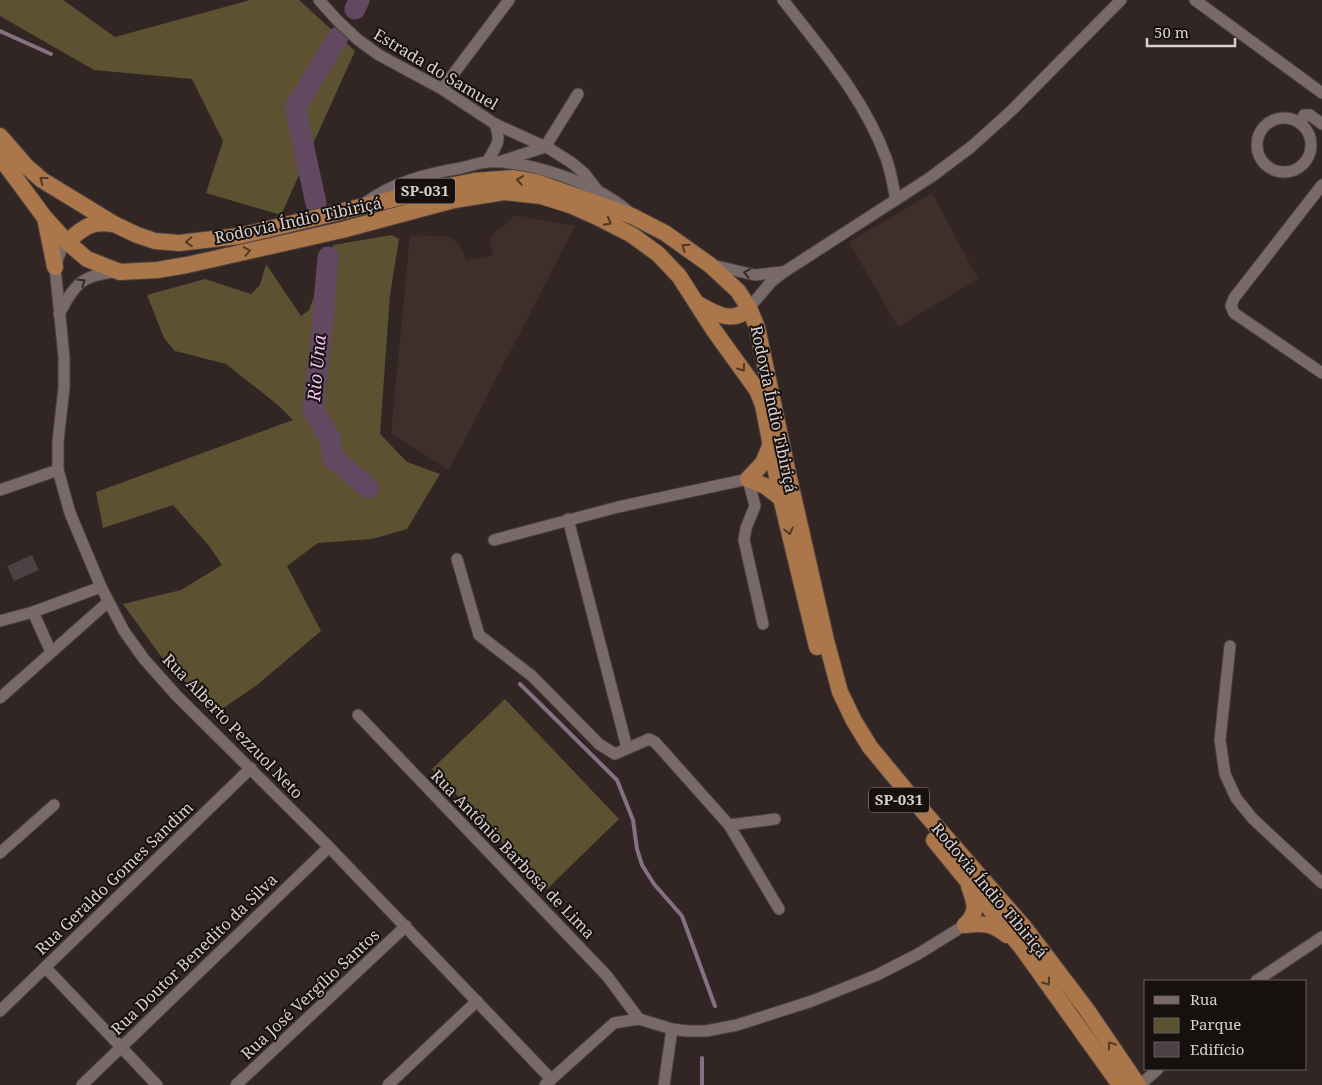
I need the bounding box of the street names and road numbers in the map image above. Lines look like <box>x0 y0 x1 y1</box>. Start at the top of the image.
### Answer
street label: Estrada do Samuel <box>370 23 502 115</box>
road number: SP-031 <box>395 178 455 204</box>
street label: Rodovia Índio Tibiriçá <box>212 192 384 248</box>
street label: Rodovia Índio Tibiriçá <box>746 323 802 495</box>
street label: Rua Alberto Pezzuol Neto <box>158 649 308 803</box>
street label: Rua Antônio Barbosa de Lima <box>426 765 600 943</box>
road number: SP-031 <box>869 788 929 812</box>
street label: Rua Geraldo Gomes Sandim <box>30 796 198 960</box>
street label: Rodovia Índio Tibiriçá <box>927 818 1053 962</box>
street label: Rua Doutor Benedito da Silva <box>106 869 282 1039</box>
street label: Rua José Vergílio Santos <box>236 924 384 1064</box>

